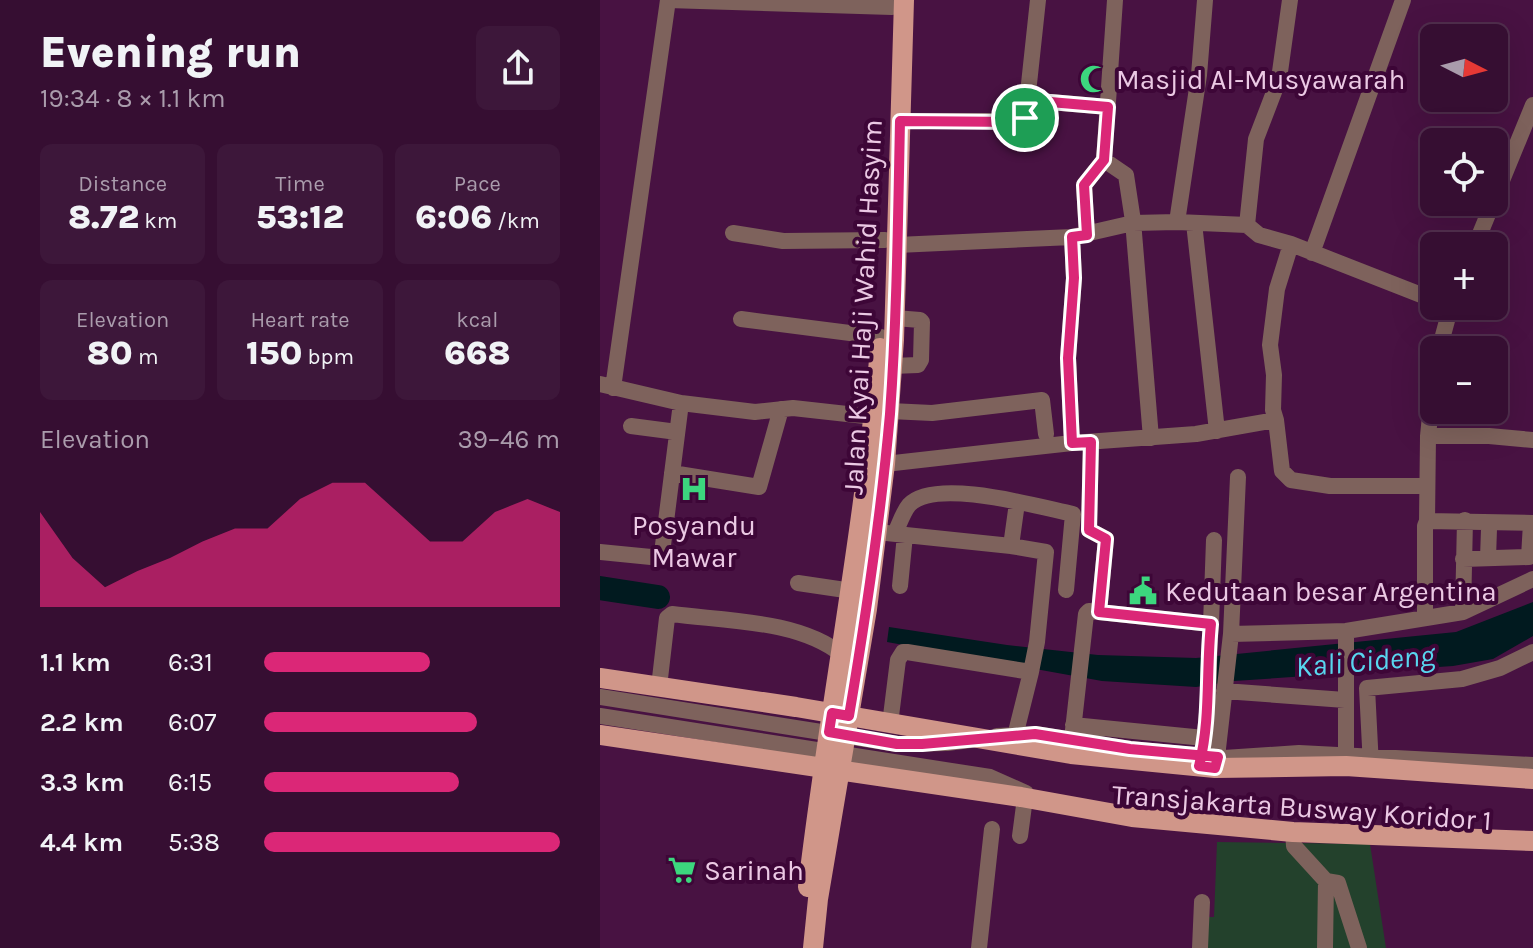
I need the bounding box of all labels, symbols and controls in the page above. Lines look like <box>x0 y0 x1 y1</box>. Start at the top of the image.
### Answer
north arrow <box>1420 24 1508 112</box>
map controls <box>1420 24 1508 424</box>
button: share <box>476 26 560 110</box>
text: Evening run <box>40 27 301 78</box>
place label: Masjid Al-Musyawarah <box>1116 63 1405 96</box>
mosque icon: Masjid Al-Musyawarah <box>1079 64 1109 94</box>
text: 19:34 · 8 × 1.1 km <box>40 83 225 114</box>
pin <box>991 84 1059 152</box>
icon: arrive <box>1003 96 1047 140</box>
street label: Jalan Kyai Haji Wahid Hasyim <box>836 119 889 496</box>
button: locate <box>1420 128 1508 216</box>
text: Distance <box>78 171 167 197</box>
text: Time <box>275 171 325 197</box>
text: Pace <box>454 171 501 197</box>
text: 8.72 <box>68 197 139 237</box>
text: 53:12 <box>256 197 344 237</box>
text: 6:06 <box>415 197 492 237</box>
text: km <box>139 208 177 234</box>
text: /km <box>492 208 540 234</box>
button: + <box>1420 232 1508 320</box>
text: Elevation <box>76 307 169 333</box>
text: Heart rate <box>250 307 350 333</box>
text: kcal <box>456 307 498 333</box>
text: 80 <box>87 333 133 373</box>
text: 150 <box>246 333 302 373</box>
text: 668 <box>444 333 511 373</box>
button: − <box>1420 336 1508 424</box>
text: m <box>133 344 159 370</box>
text: bpm <box>302 344 354 370</box>
text: Elevation <box>40 424 150 455</box>
text: 39–46 m <box>457 424 560 455</box>
hospital icon: Posyandu Mawar <box>679 474 709 504</box>
place label: Posyandu Mawar <box>632 509 756 574</box>
place label: Kedutaan besar Argentina <box>1165 575 1497 608</box>
public building icon: Kedutaan besar Argentina <box>1128 576 1158 606</box>
water label: Kali Cideng <box>1294 637 1438 685</box>
text: 1.1 km <box>40 647 111 678</box>
text: 6:31 <box>168 647 213 678</box>
text: 2.2 km <box>40 707 124 738</box>
text: 6:07 <box>168 707 217 738</box>
text: 3.3 km <box>40 767 125 798</box>
text: 6:15 <box>168 767 212 798</box>
street label: Transjakarta Busway Koridor 1 <box>1111 778 1493 837</box>
text: 4.4 km <box>40 827 123 858</box>
text: 5:38 <box>168 827 220 858</box>
place label: Sarinah <box>704 854 804 887</box>
supermarket icon: Sarinah <box>667 855 697 885</box>

